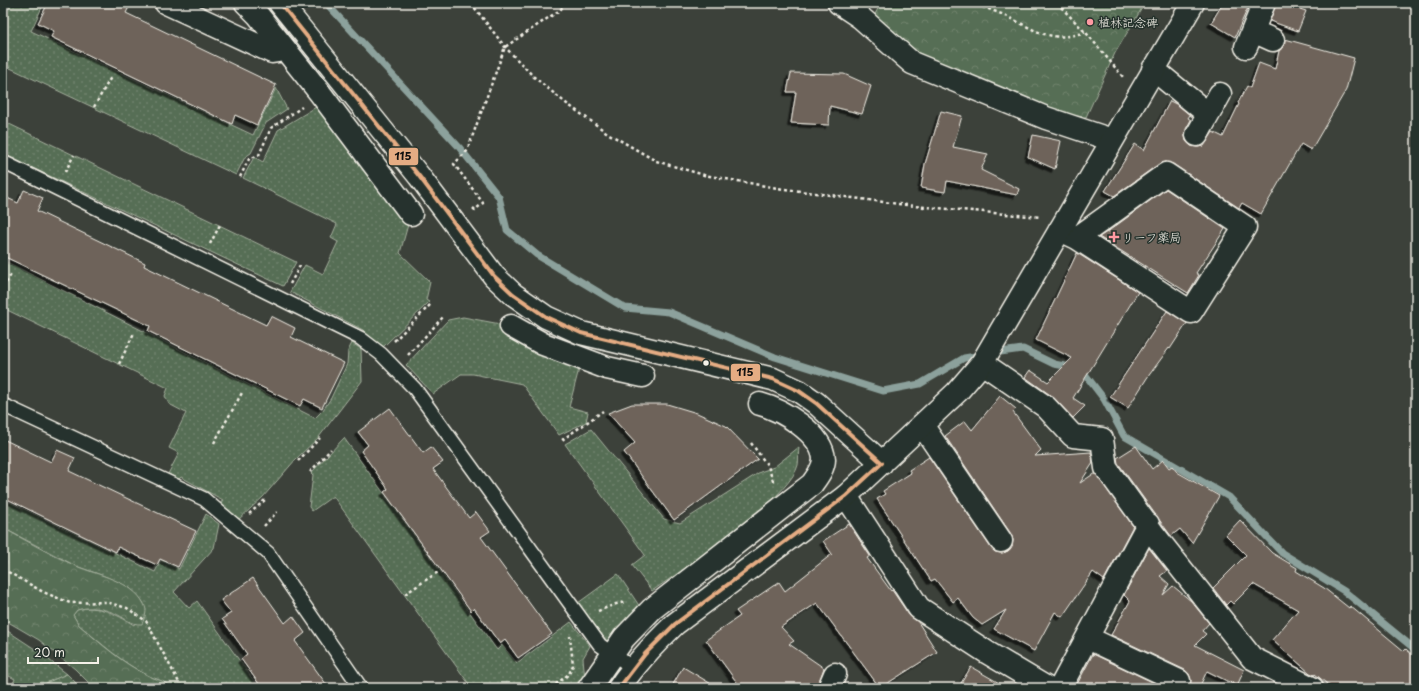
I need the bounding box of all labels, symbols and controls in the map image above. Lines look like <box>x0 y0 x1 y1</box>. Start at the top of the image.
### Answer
place label: 植林記念碑 <box>1098 13 1158 31</box>
marker: 植林記念碑 <box>1085 17 1095 27</box>
line badge: 115 <box>388 147 419 166</box>
text: 115 <box>395 147 412 164</box>
place label: リーフ薬局 <box>1122 228 1182 246</box>
marker: リーフ薬局 <box>1109 232 1119 242</box>
unlabelled marker <box>701 358 711 368</box>
line badge: 115 <box>730 363 761 382</box>
text: 115 <box>737 363 754 380</box>
scale bar <box>28 639 98 665</box>
text: 20 m <box>34 643 65 661</box>

